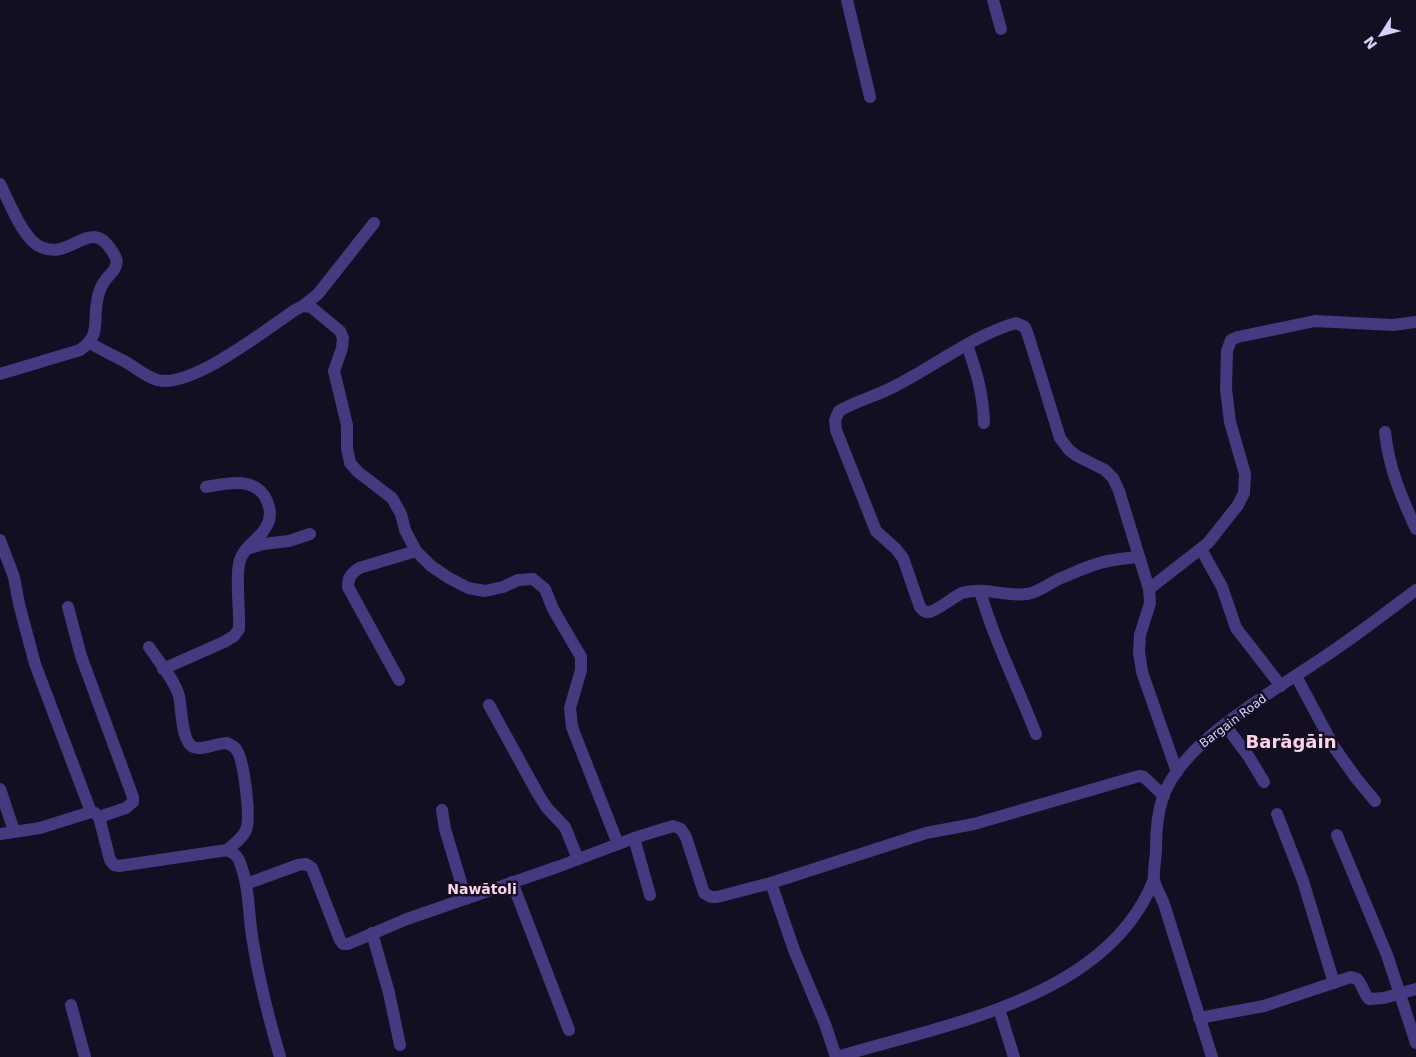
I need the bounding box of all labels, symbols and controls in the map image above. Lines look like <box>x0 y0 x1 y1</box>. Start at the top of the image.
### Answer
north arrow <box>1356 10 1406 60</box>
text: N <box>1361 33 1380 52</box>
street label: Bargain Road <box>1197 691 1269 751</box>
district label: Barāgāin <box>1246 731 1336 752</box>
district label: Nawātoli <box>447 881 517 897</box>

